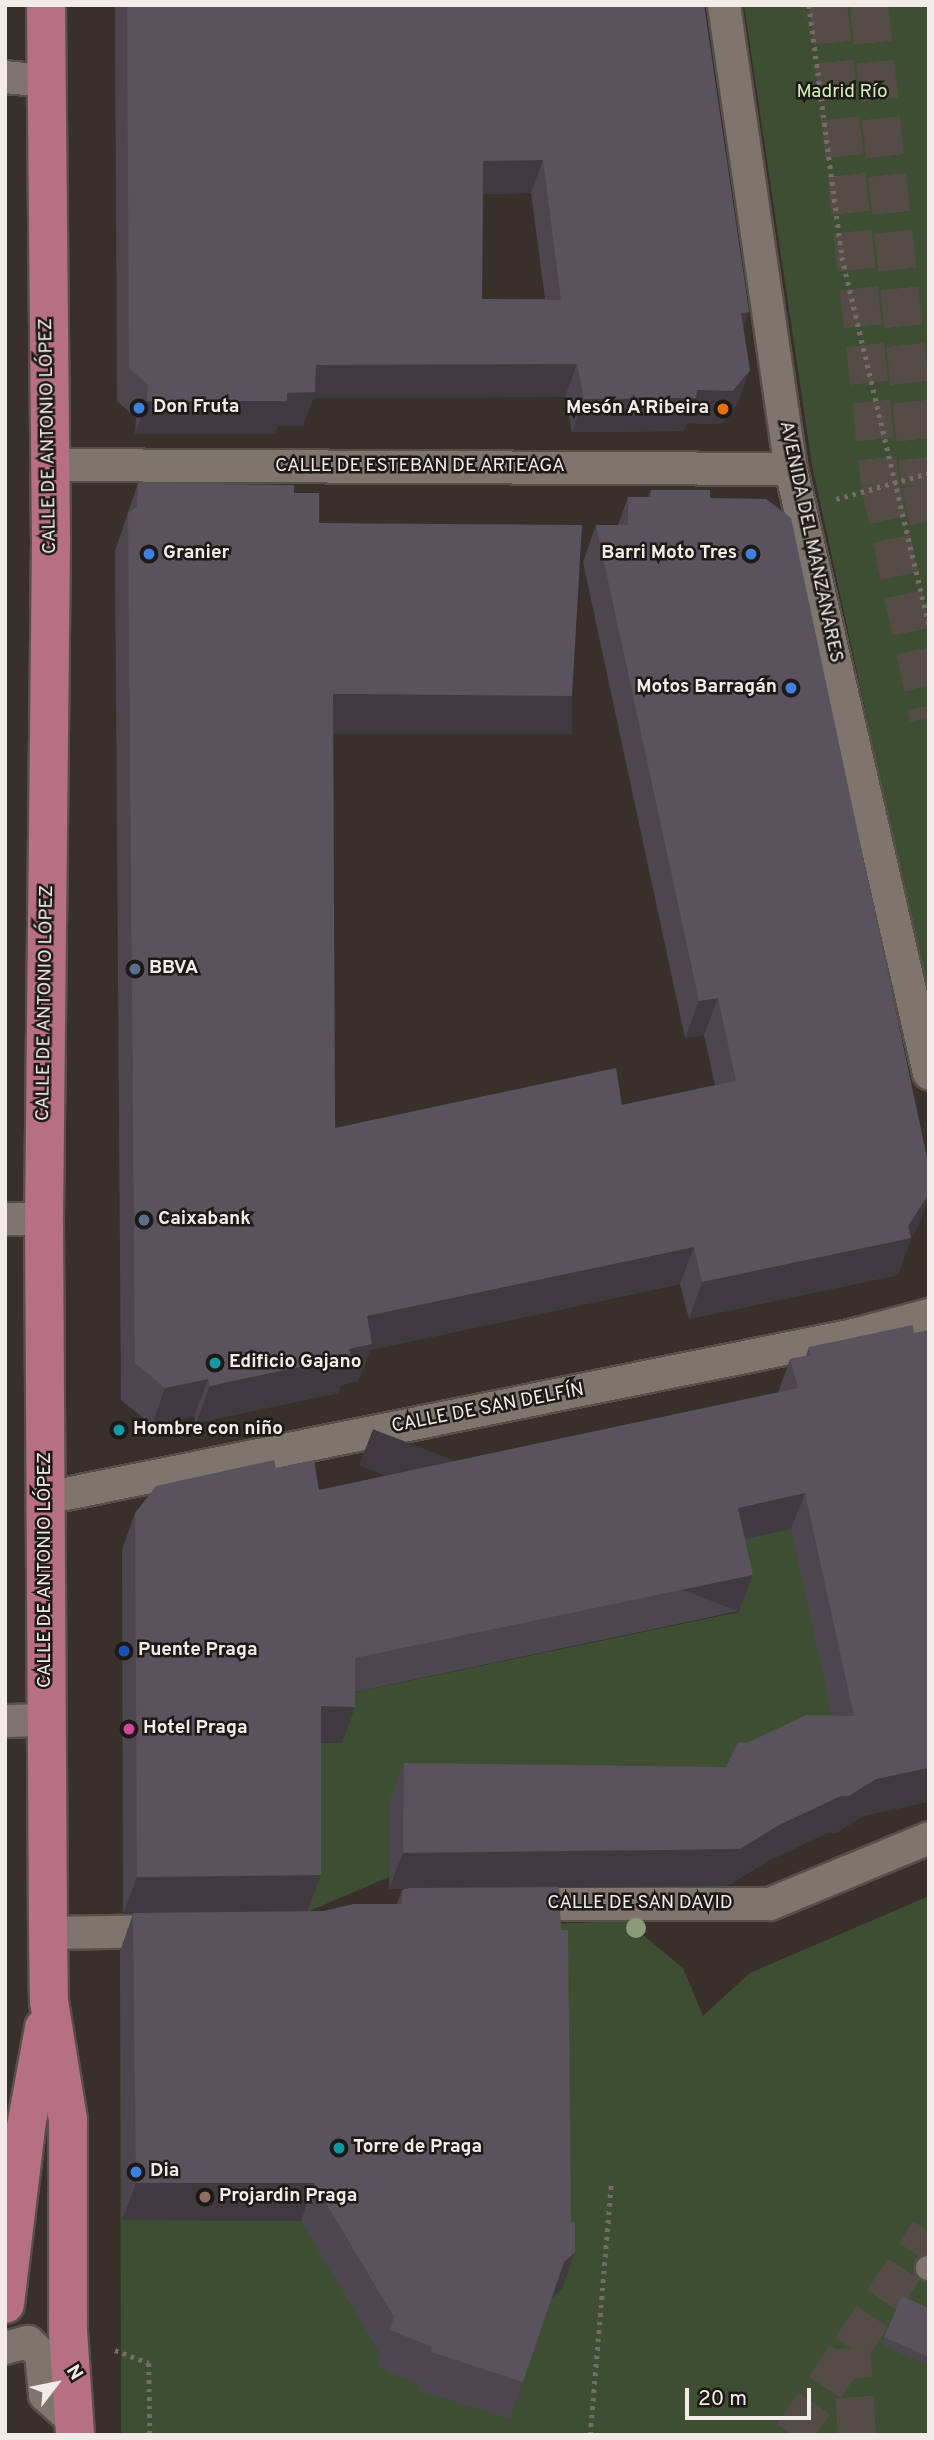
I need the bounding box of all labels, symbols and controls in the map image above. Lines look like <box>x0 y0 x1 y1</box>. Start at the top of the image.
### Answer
park label: Madrid Río <box>797 82 887 104</box>
street label: CALLE DE ANTONIO LÓPEZ <box>36 317 62 555</box>
place label: Don Fruta <box>153 397 239 419</box>
place label: Mesón A'Ribeira <box>565 398 709 420</box>
marker: Don Fruta <box>131 400 147 416</box>
marker: Mesón A'Ribeira <box>715 401 731 417</box>
street label: AVENIDA DEL MANZANARES <box>773 418 847 666</box>
street label: CALLE DE ESTEBAN DE ARTEAGA <box>275 456 565 478</box>
place label: Granier <box>163 543 230 565</box>
place label: Barri Moto Tres <box>601 543 737 565</box>
marker: Granier <box>141 546 157 562</box>
marker: Barri Moto Tres <box>743 546 759 562</box>
place label: Motos Barragán <box>636 677 777 699</box>
marker: Motos Barragán <box>783 680 799 696</box>
street label: CALLE DE ANTONIO LÓPEZ <box>33 884 59 1122</box>
place label: BBVA <box>149 958 198 980</box>
marker: BBVA <box>127 961 143 977</box>
place label: Caixabank <box>158 1209 251 1231</box>
marker: Caixabank <box>136 1212 152 1228</box>
place label: Edificio Gajano <box>229 1352 362 1374</box>
marker: Edificio Gajano <box>207 1355 223 1371</box>
street label: CALLE DE SAN DELFÍN <box>390 1379 586 1439</box>
place label: Hombre con niño <box>133 1419 283 1441</box>
marker: Hombre con niño <box>111 1422 127 1438</box>
street label: CALLE DE ANTONIO LÓPEZ <box>35 1452 57 1688</box>
place label: Puente Praga <box>138 1640 258 1662</box>
marker: Puente Praga <box>116 1643 132 1659</box>
place label: Hotel Praga <box>143 1718 248 1740</box>
marker: Hotel Praga <box>121 1721 137 1737</box>
street label: CALLE DE SAN DAVID <box>547 1893 733 1915</box>
place label: Torre de Praga <box>353 2137 482 2159</box>
marker: Torre de Praga <box>331 2140 347 2156</box>
place label: Dia <box>150 2161 179 2183</box>
marker: Dia <box>128 2164 144 2180</box>
place label: Projardin Praga <box>219 2186 357 2208</box>
marker: Projardin Praga <box>197 2189 213 2205</box>
north arrow <box>21 2349 91 2419</box>
text: N <box>60 2361 88 2385</box>
scale bar <box>689 2374 815 2418</box>
text: 20 m <box>698 2386 747 2413</box>

